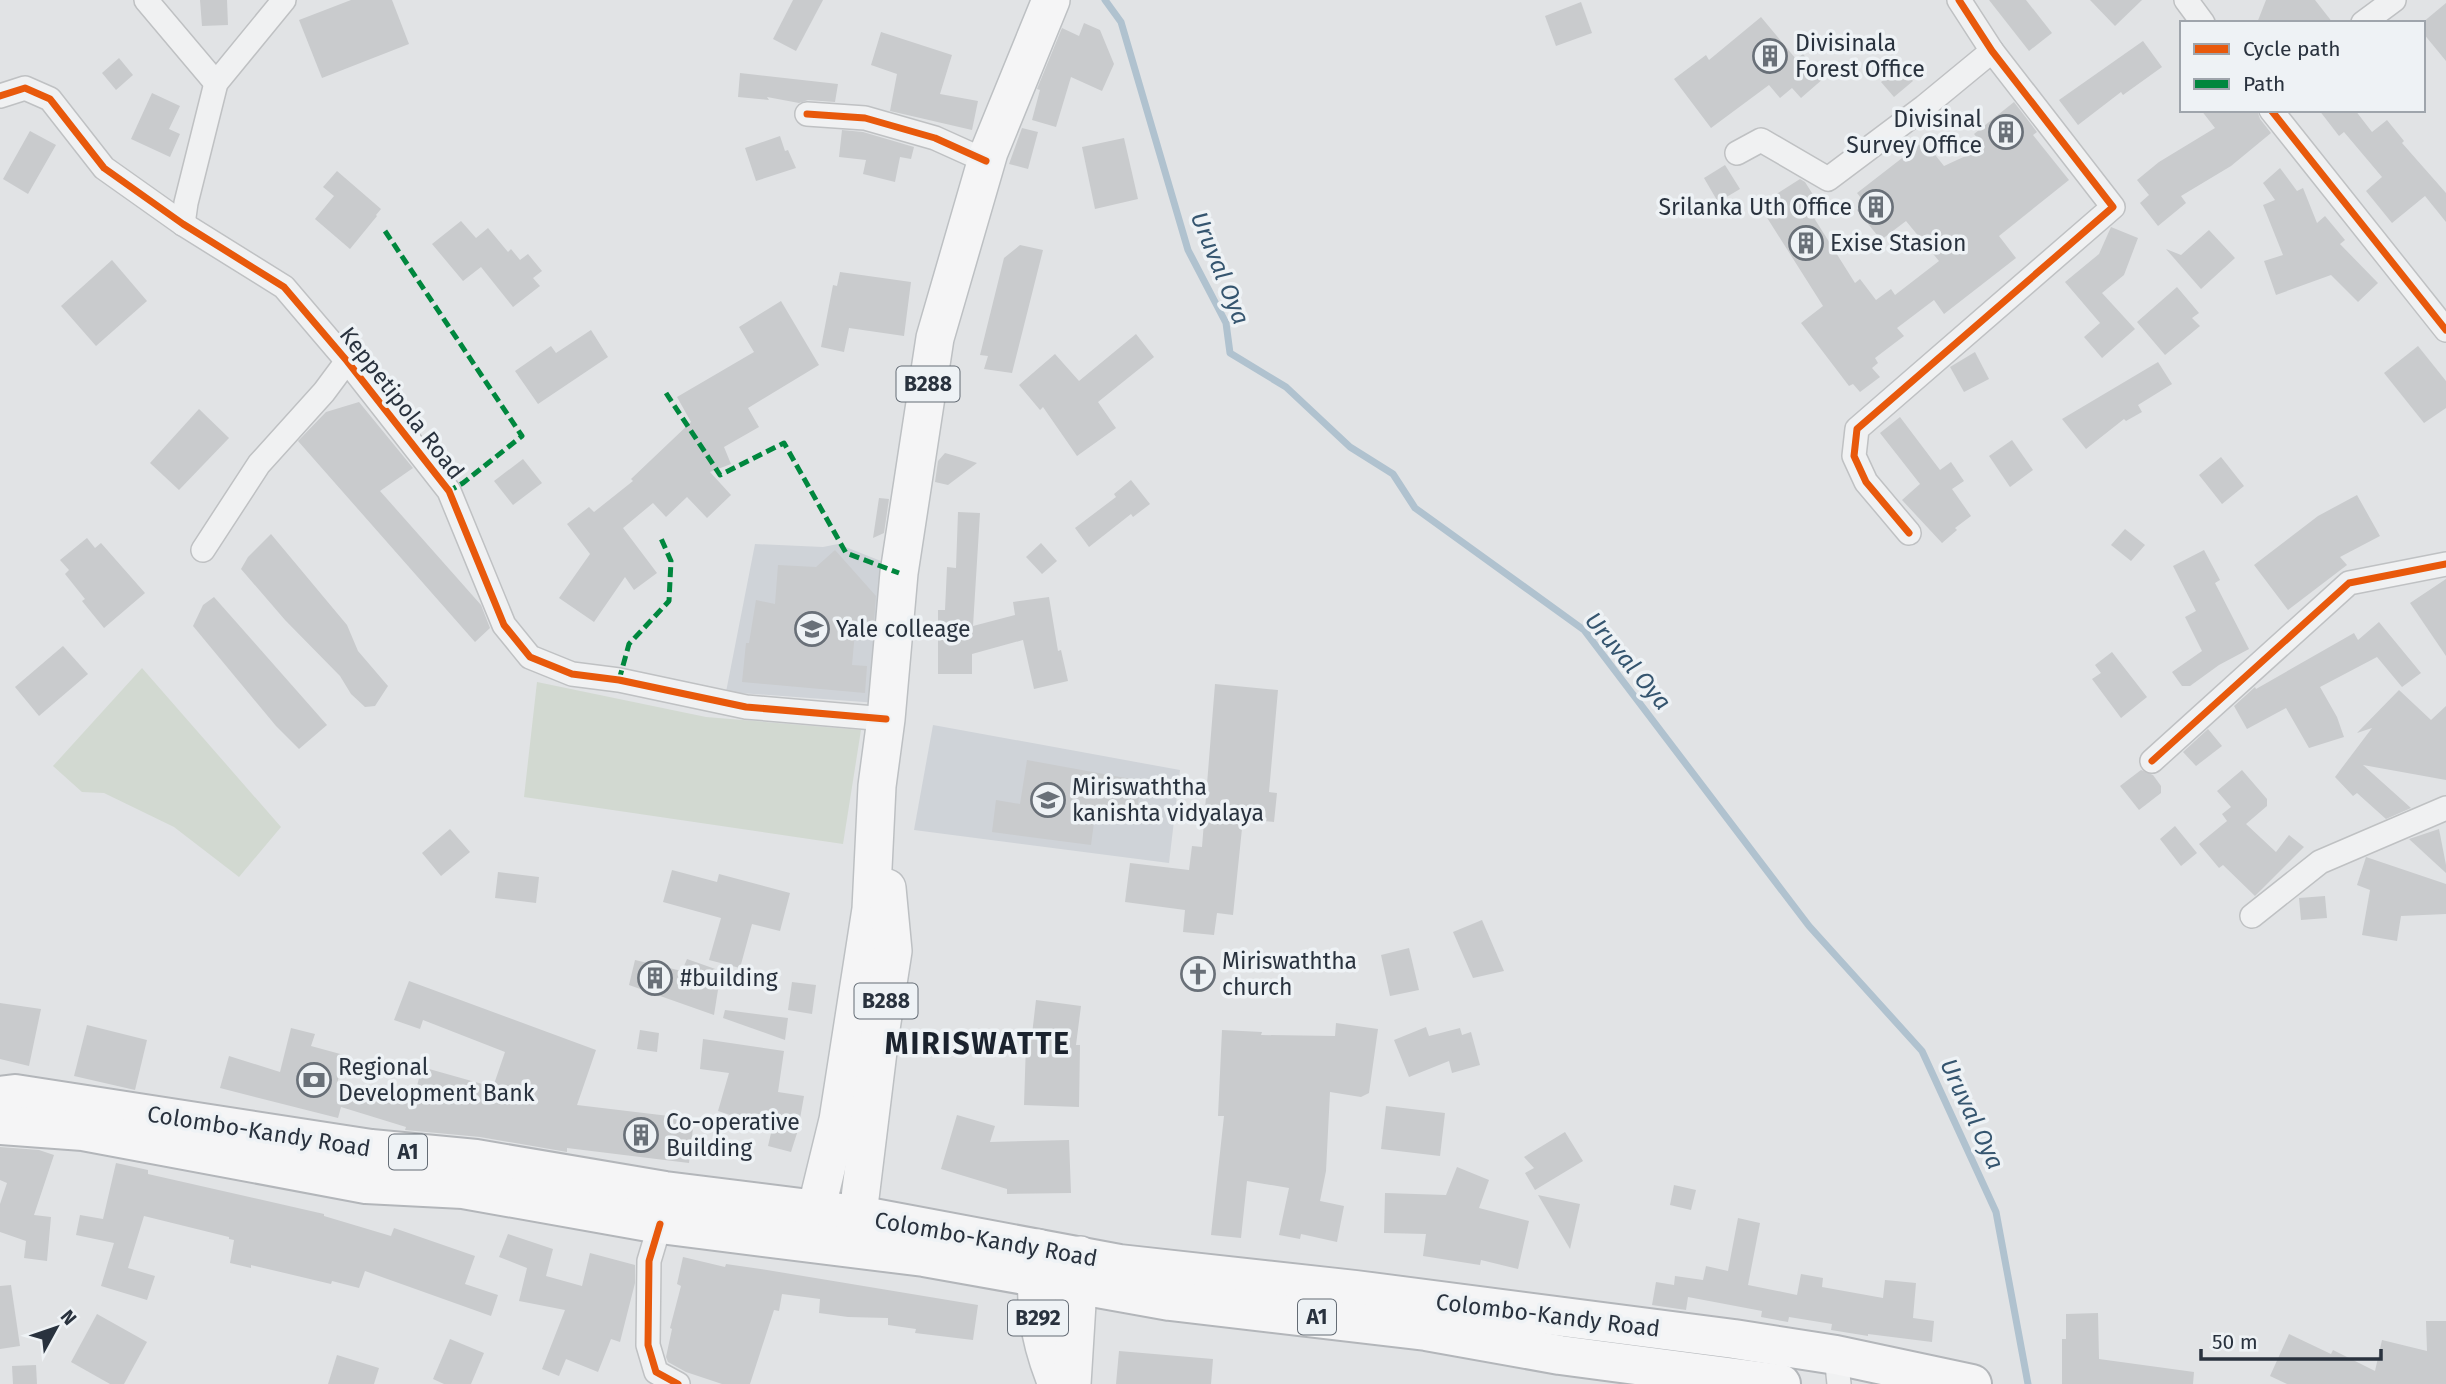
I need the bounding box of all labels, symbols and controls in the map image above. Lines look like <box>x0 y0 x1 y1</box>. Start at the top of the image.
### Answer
legend <box>2180 21 2425 112</box>
place label: Divisinala Forest Office <box>1795 29 1925 83</box>
text: Cycle path <box>2243 36 2341 62</box>
building icon: Divisinala Forest Office <box>1751 37 1789 75</box>
text: Path <box>2243 71 2285 97</box>
place label: Divisinal Survey Office <box>1846 105 1982 159</box>
building icon: Divisinal Survey Office <box>1987 113 2025 151</box>
building icon: Srilanka Uth Office <box>1857 188 1895 226</box>
place label: Srilanka Uth Office <box>1658 193 1852 221</box>
water label: Uruval Oya <box>1185 208 1255 328</box>
building icon: Exise Stasion <box>1787 224 1825 262</box>
place label: Exise Stasion <box>1830 229 1966 257</box>
street label: Keppetipola Road <box>334 321 470 485</box>
road number: B288 <box>897 366 960 402</box>
water label: Uruval Oya <box>1579 607 1677 715</box>
school or university icon: Yale colleage <box>793 610 831 648</box>
place label: Yale colleage <box>836 615 970 643</box>
place label: Miriswaththa kanishta vidyalaya <box>1072 773 1264 827</box>
school or university icon: Miriswaththa kanishta vidyalaya <box>1029 781 1067 819</box>
place label: Miriswaththa church <box>1222 947 1357 1001</box>
church icon: Miriswaththa church <box>1179 955 1217 993</box>
building icon: #building <box>636 959 674 997</box>
place label: #building <box>680 964 778 992</box>
road number: B288 <box>854 984 917 1018</box>
district label: MIRISWATTE <box>885 1026 1071 1062</box>
place label: Regional Development Bank <box>338 1053 535 1107</box>
water label: Uruval Oya <box>1934 1054 2010 1174</box>
bank icon: Regional Development Bank <box>295 1061 333 1099</box>
street label: Colombo-Kandy Road <box>145 1100 373 1162</box>
place label: Co-operative Building <box>666 1108 800 1162</box>
building icon: Co-operative Building <box>622 1116 660 1154</box>
road number: A1 <box>389 1134 427 1170</box>
street label: Colombo-Kandy Road <box>873 1206 1099 1272</box>
street label: Colombo-Kandy Road <box>1434 1287 1662 1343</box>
north arrow <box>21 1293 91 1363</box>
road number: B292 <box>1008 1300 1068 1336</box>
road number: A1 <box>1298 1300 1336 1334</box>
text: N <box>56 1305 82 1330</box>
scale bar <box>2201 1318 2381 1362</box>
text: 50 m <box>2212 1329 2258 1355</box>

